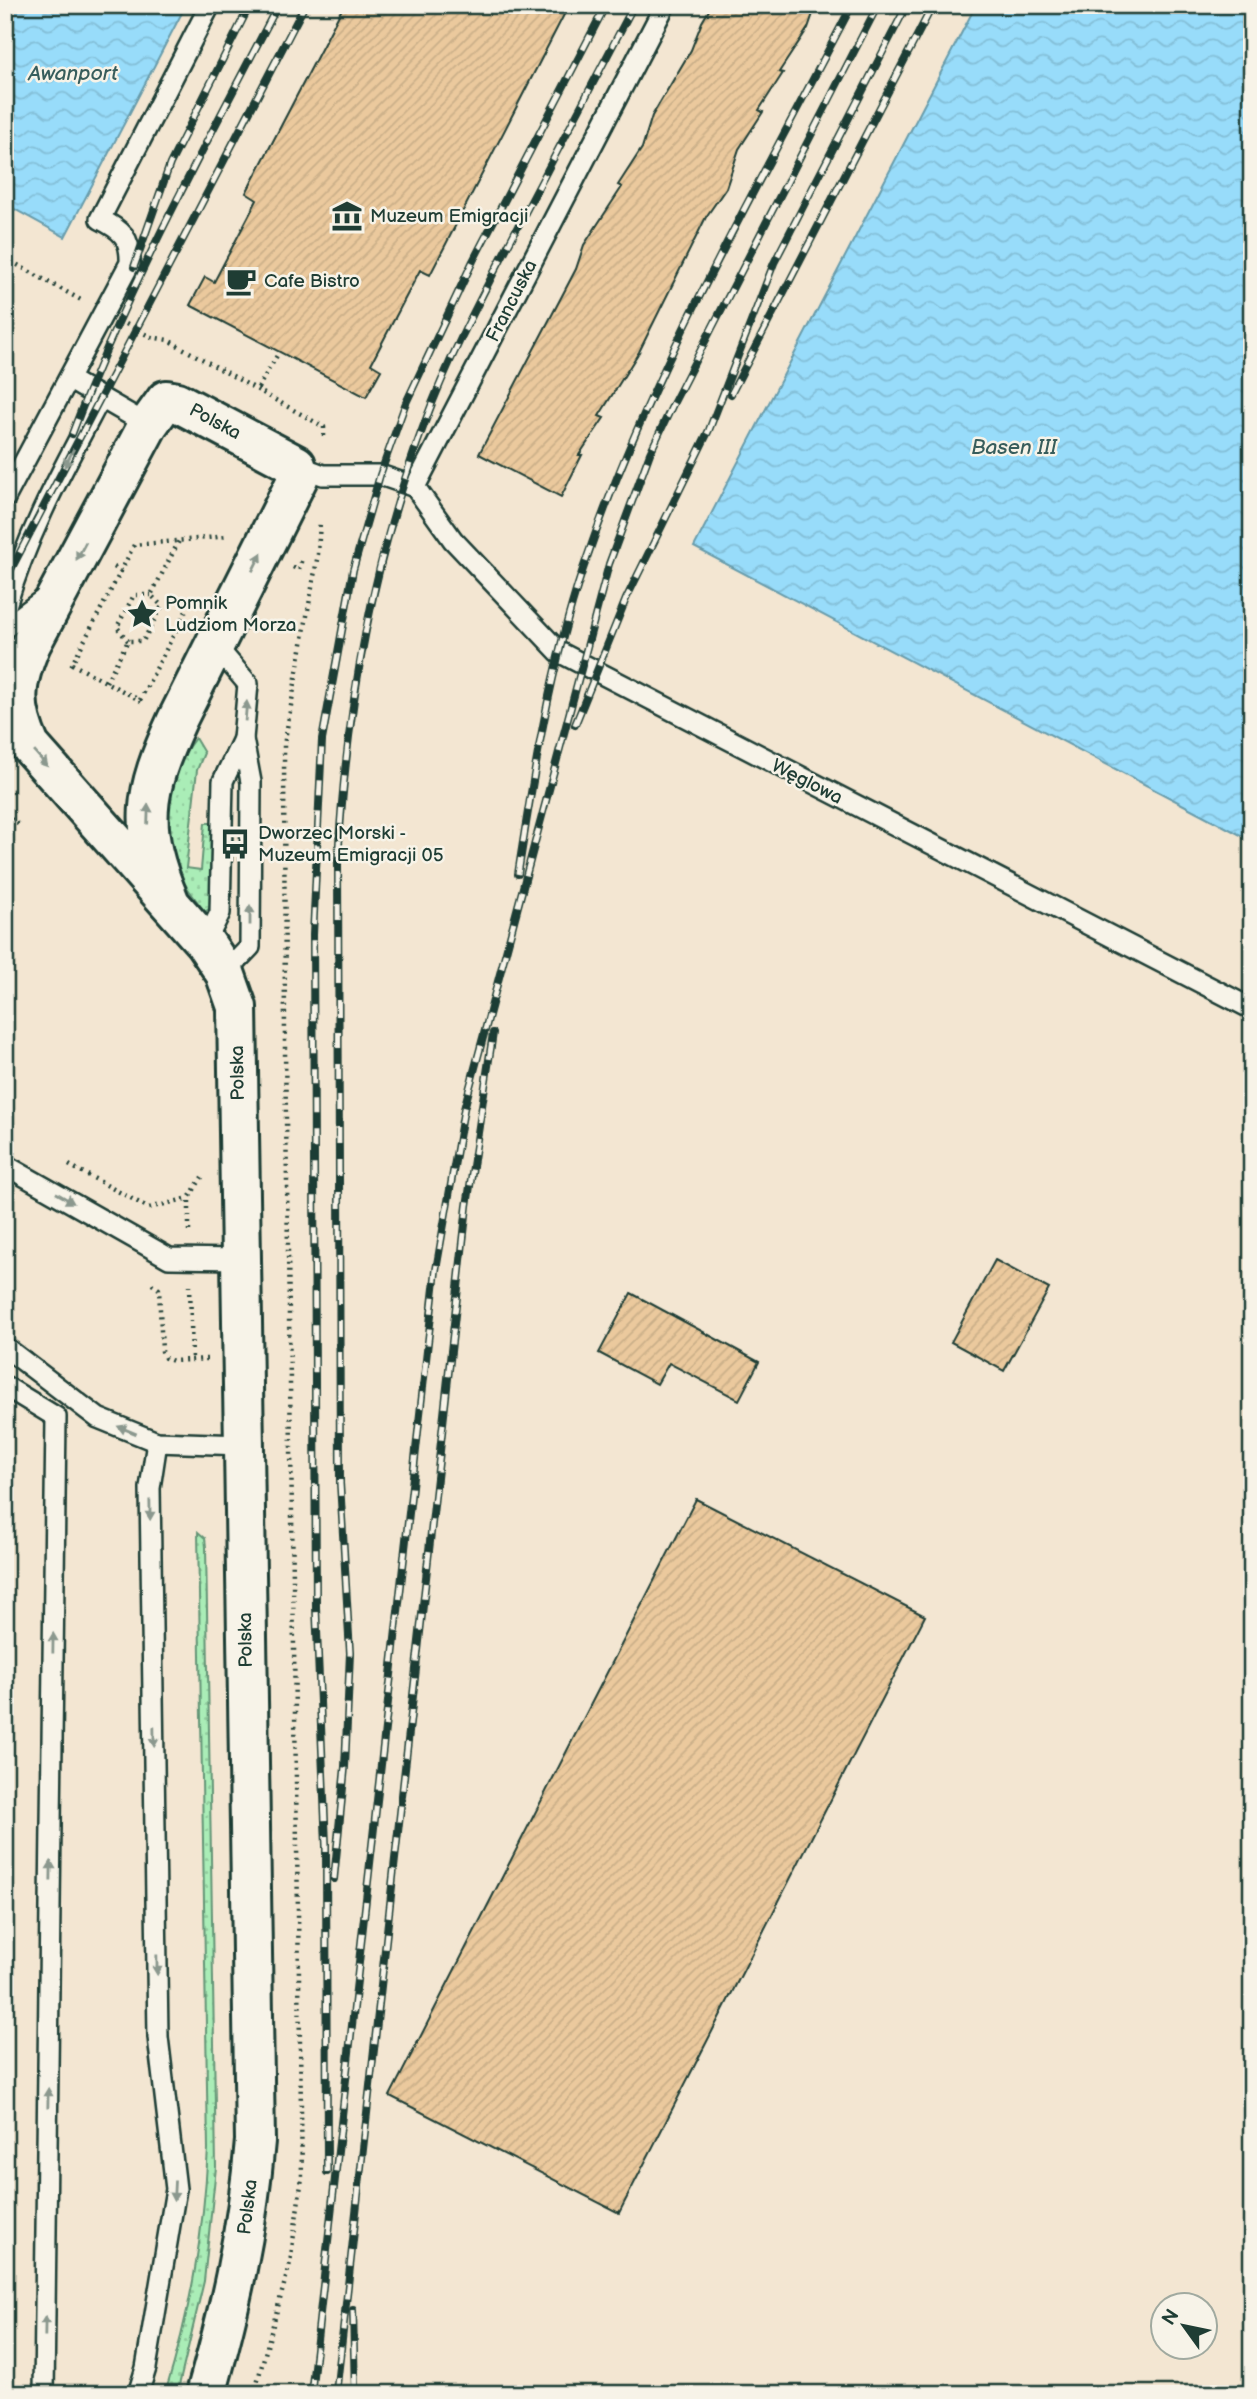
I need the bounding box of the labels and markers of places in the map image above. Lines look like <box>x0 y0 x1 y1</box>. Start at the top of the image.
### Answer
museum icon: Muzeum Emigracji <box>330 199 364 233</box>
place label: Muzeum Emigracji <box>370 205 528 228</box>
cafe icon: Cafe Bistro <box>224 264 258 298</box>
place label: Cafe Bistro <box>264 270 360 293</box>
place label: Pomnik Ludziom Morza <box>165 592 297 637</box>
place icon: Pomnik Ludziom Morza <box>125 597 159 631</box>
place label: Dworzec Morski - Muzeum Emigracji 05 <box>258 822 444 867</box>
bus stop icon: Dworzec Morski - Muzeum Emigracji 05 <box>218 827 252 861</box>

